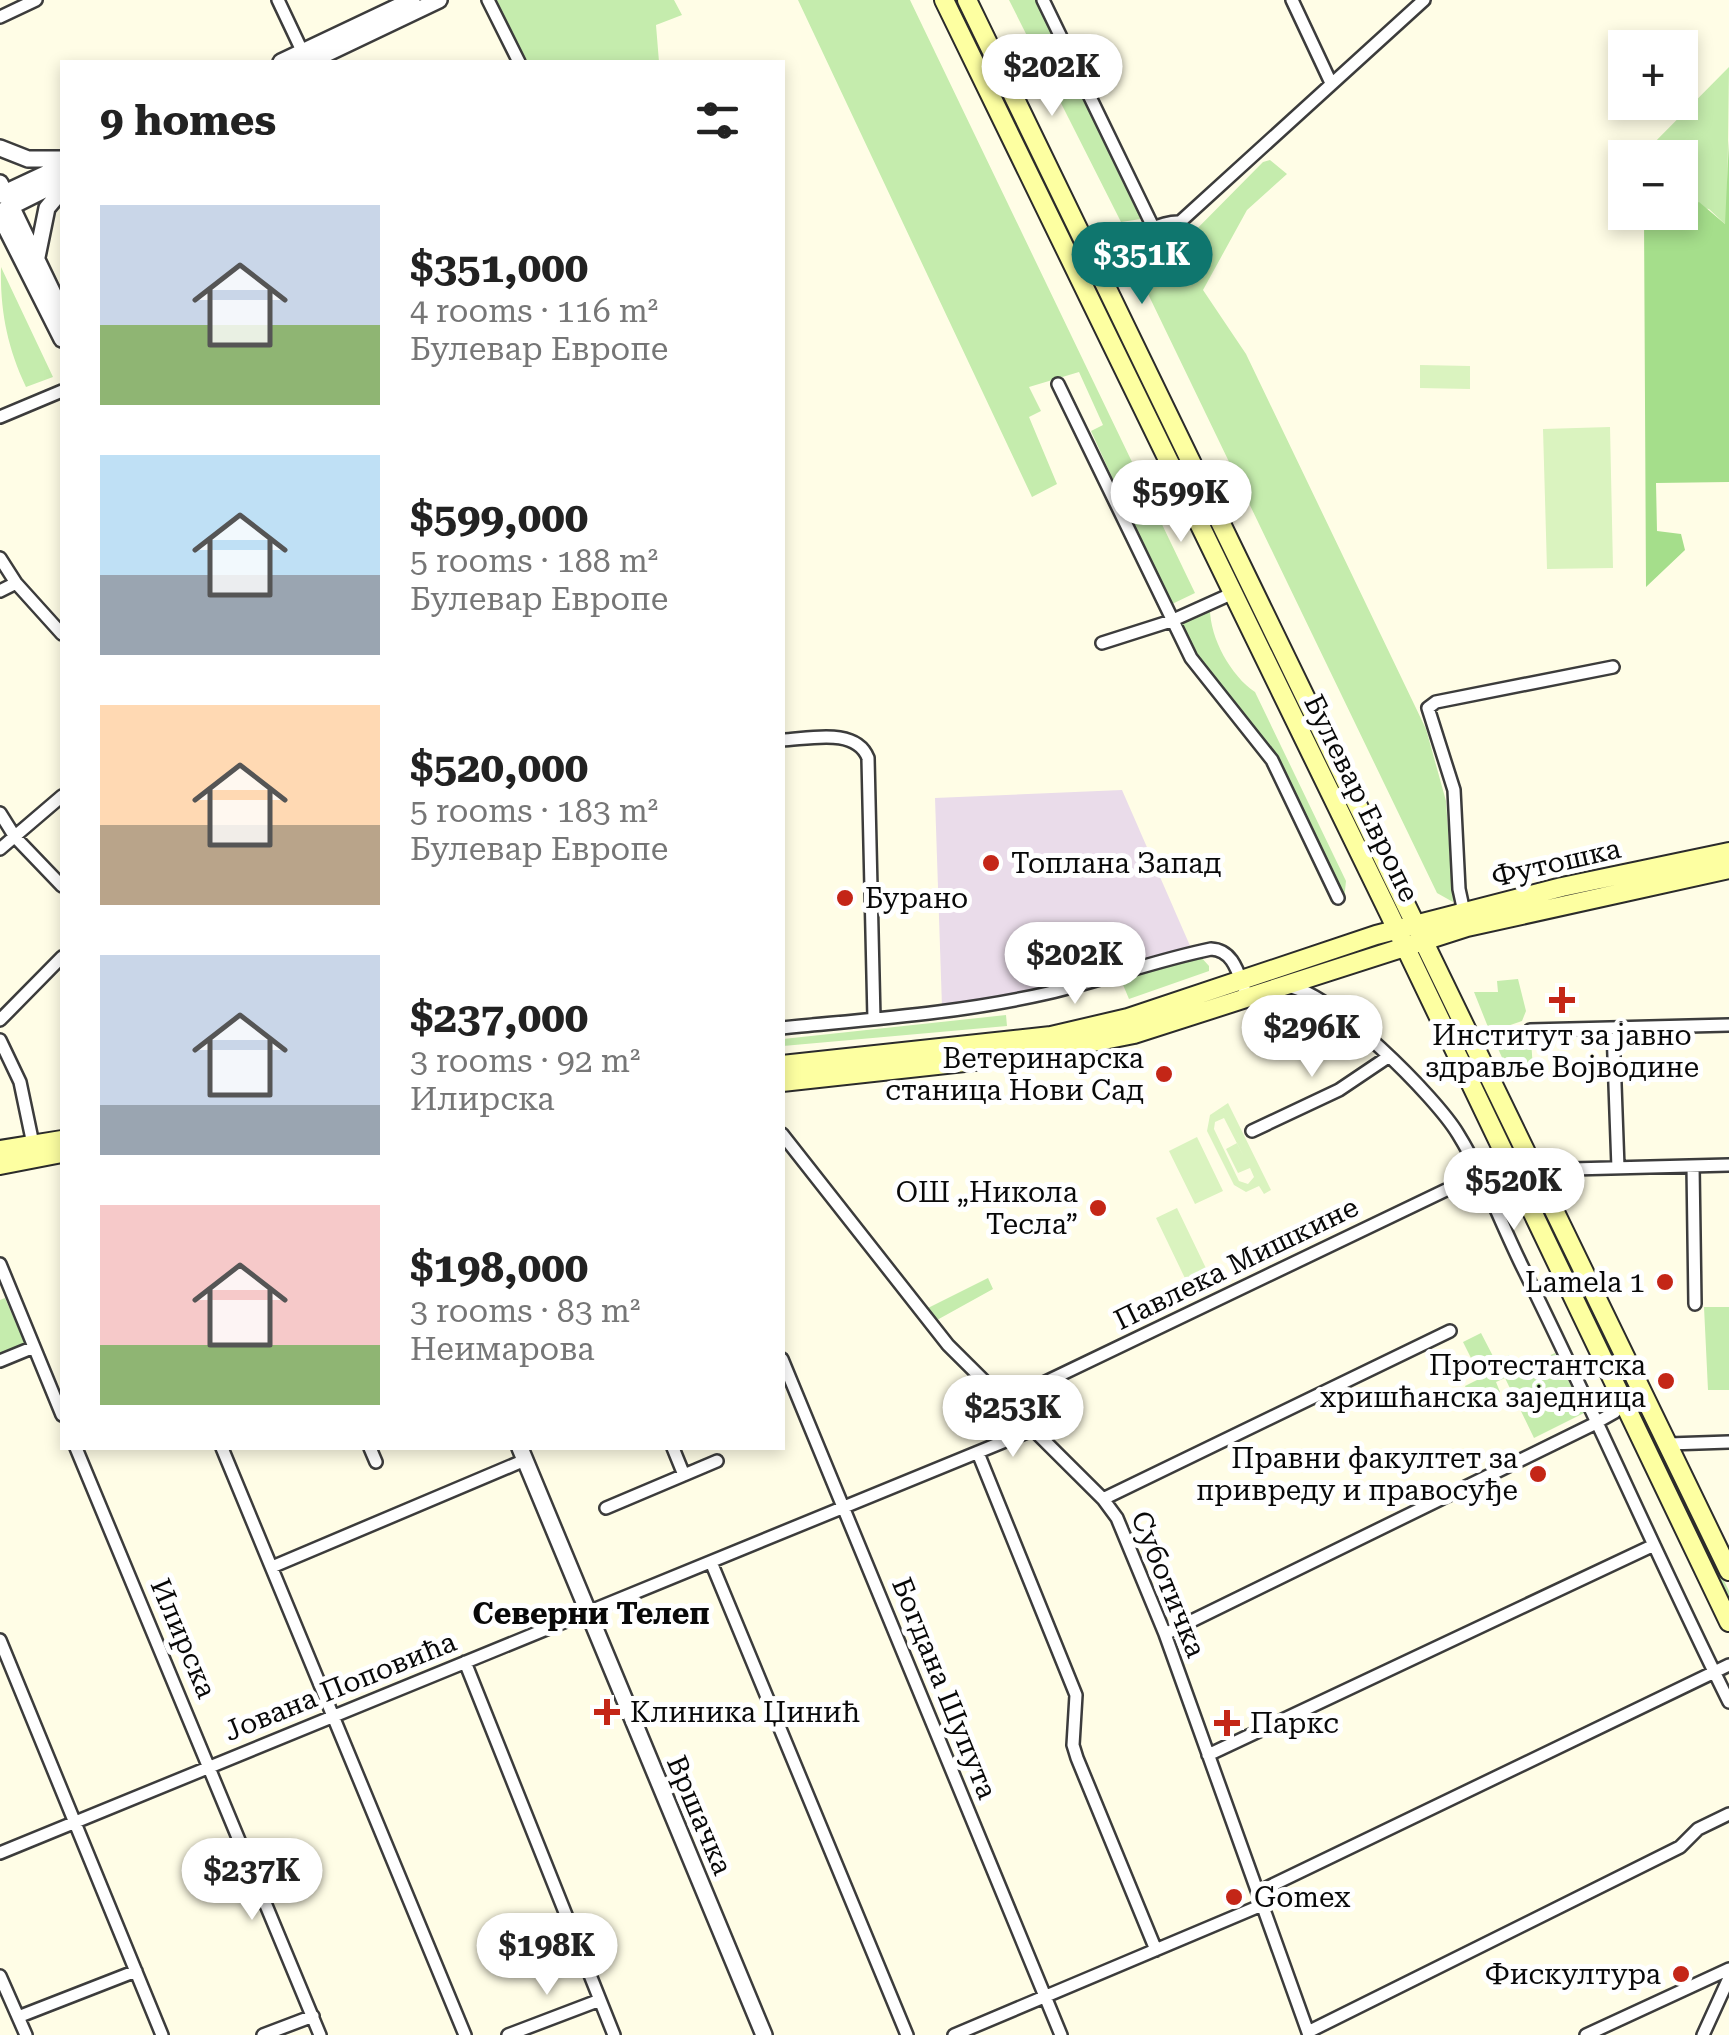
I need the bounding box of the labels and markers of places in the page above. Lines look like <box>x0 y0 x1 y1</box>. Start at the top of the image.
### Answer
pin: $202K <box>982 34 1122 119</box>
pin: $351K <box>1072 222 1212 307</box>
pin: $599K <box>1111 460 1251 545</box>
place label: Топлана Запад <box>1011 847 1221 880</box>
marker: Топлана Запад <box>980 852 1002 874</box>
place label: Бурано <box>865 882 968 915</box>
marker: Бурано <box>834 887 856 909</box>
pin: $202K <box>1005 922 1145 1007</box>
marker: Институт за јавно здравље Војводине <box>1549 987 1575 1013</box>
pin: $296K <box>1242 995 1382 1080</box>
place label: Институт за јавно здравље Војводине <box>1425 1019 1699 1084</box>
place label: Ветеринарска станица Нови Сад <box>885 1042 1144 1107</box>
marker: Ветеринарска станица Нови Сад <box>1153 1063 1175 1085</box>
pin: $520K <box>1444 1148 1584 1233</box>
place label: ОШ „Никола Тесла” <box>896 1176 1078 1241</box>
marker: ОШ „Никола Тесла” <box>1087 1197 1109 1219</box>
place label: Lamela 1 <box>1525 1266 1645 1299</box>
marker: Lamela 1 <box>1654 1271 1676 1293</box>
place label: Протестантска хришћанска заједница <box>1320 1349 1646 1414</box>
marker: Протестантска хришћанска заједница <box>1655 1370 1677 1392</box>
pin: $253K <box>943 1375 1083 1460</box>
place label: Правни факултет за привреду и правосуђе <box>1196 1442 1518 1507</box>
marker: Правни факултет за привреду и правосуђе <box>1527 1463 1549 1485</box>
place label: Клиника Џинић <box>630 1696 860 1729</box>
marker: Клиника Џинић <box>594 1699 620 1725</box>
place label: Паркс <box>1250 1707 1339 1740</box>
marker: Паркс <box>1214 1710 1240 1736</box>
pin: $237K <box>182 1838 322 1923</box>
place label: Gomex <box>1254 1881 1350 1914</box>
marker: Gomex <box>1223 1886 1245 1908</box>
pin: $198K <box>477 1913 617 1998</box>
place label: Фискултура <box>1485 1958 1661 1991</box>
marker: Фискултура <box>1670 1963 1692 1985</box>

